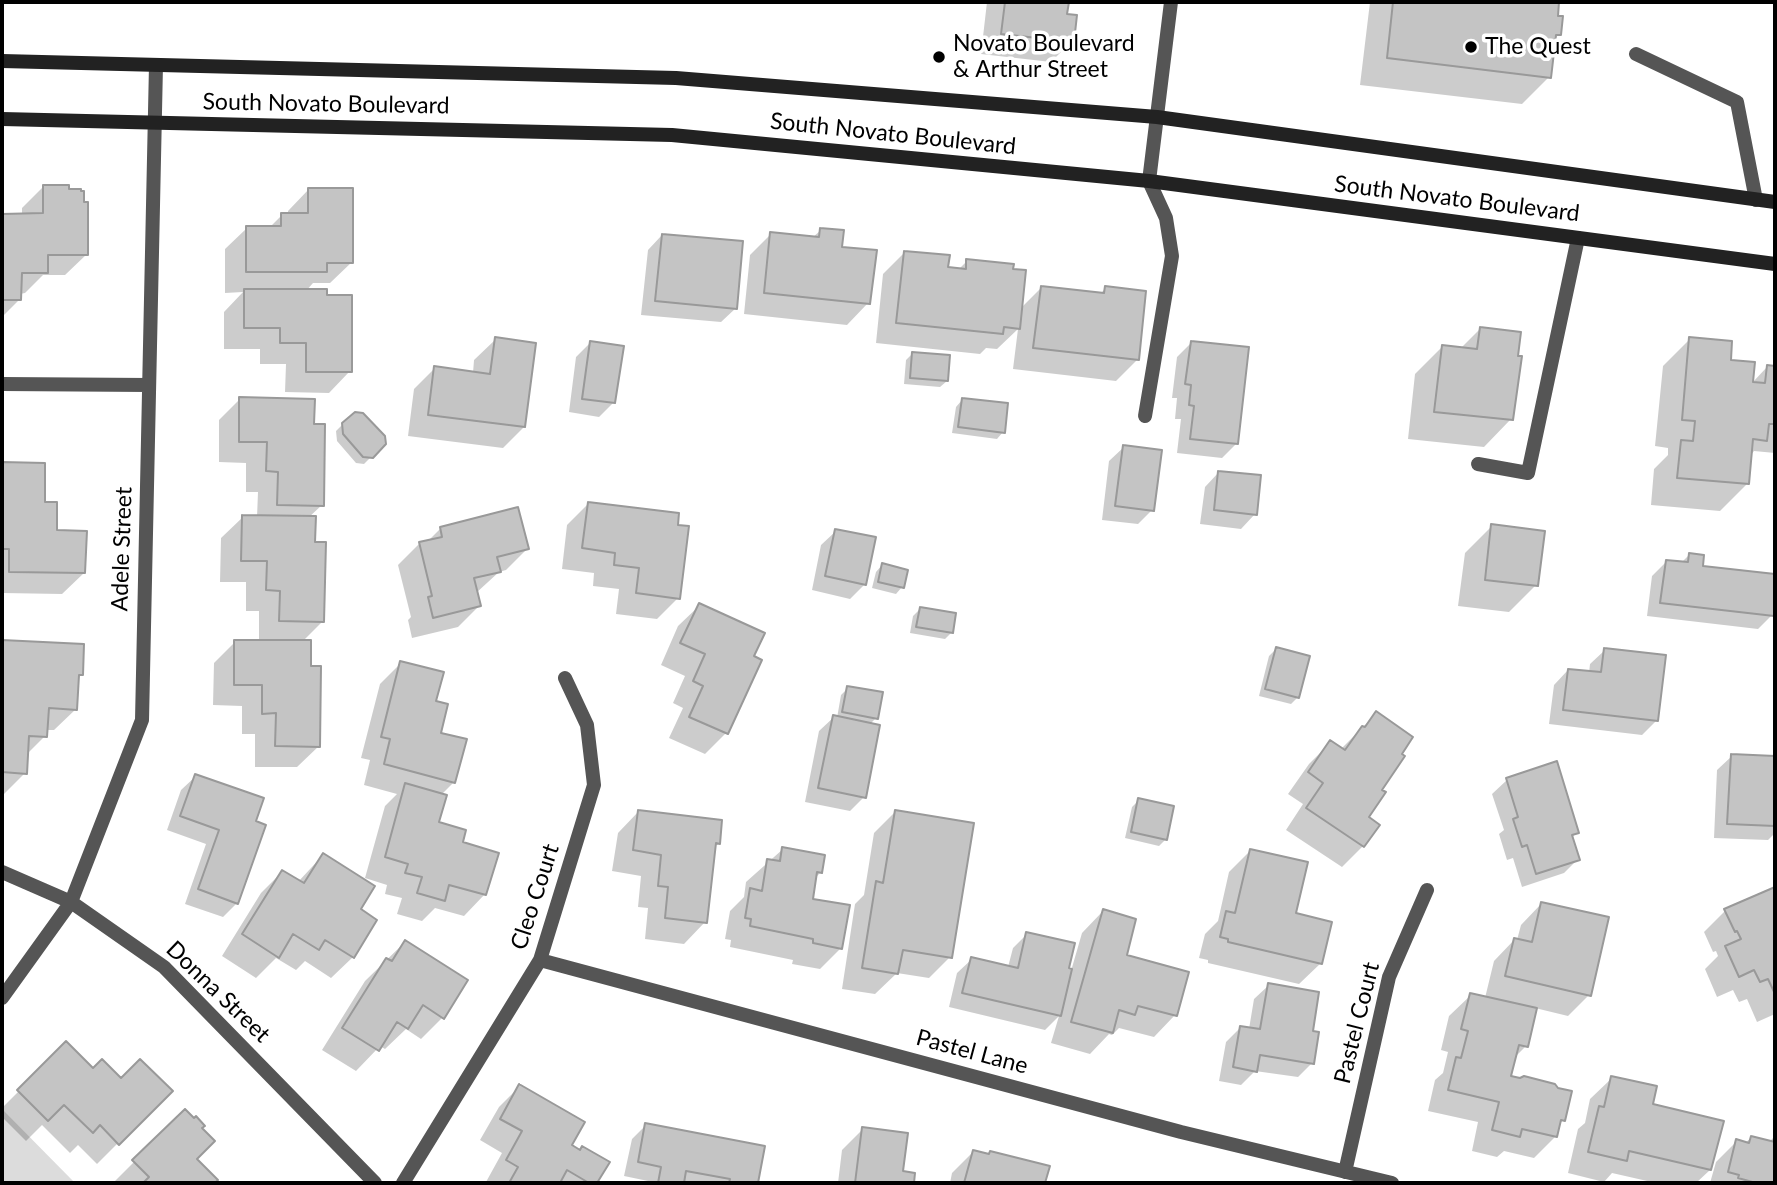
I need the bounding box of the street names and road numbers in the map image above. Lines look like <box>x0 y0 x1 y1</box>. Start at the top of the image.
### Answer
street label: South Novato Boulevard <box>202 88 450 120</box>
street label: South Novato Boulevard <box>769 107 1017 161</box>
street label: South Novato Boulevard <box>1333 170 1581 228</box>
street label: Adele Street <box>106 486 138 612</box>
street label: Cleo Court <box>505 841 565 953</box>
street label: Donna Street <box>160 936 276 1048</box>
street label: Pastel Court <box>1329 959 1385 1087</box>
street label: Pastel Lane <box>913 1024 1031 1080</box>

